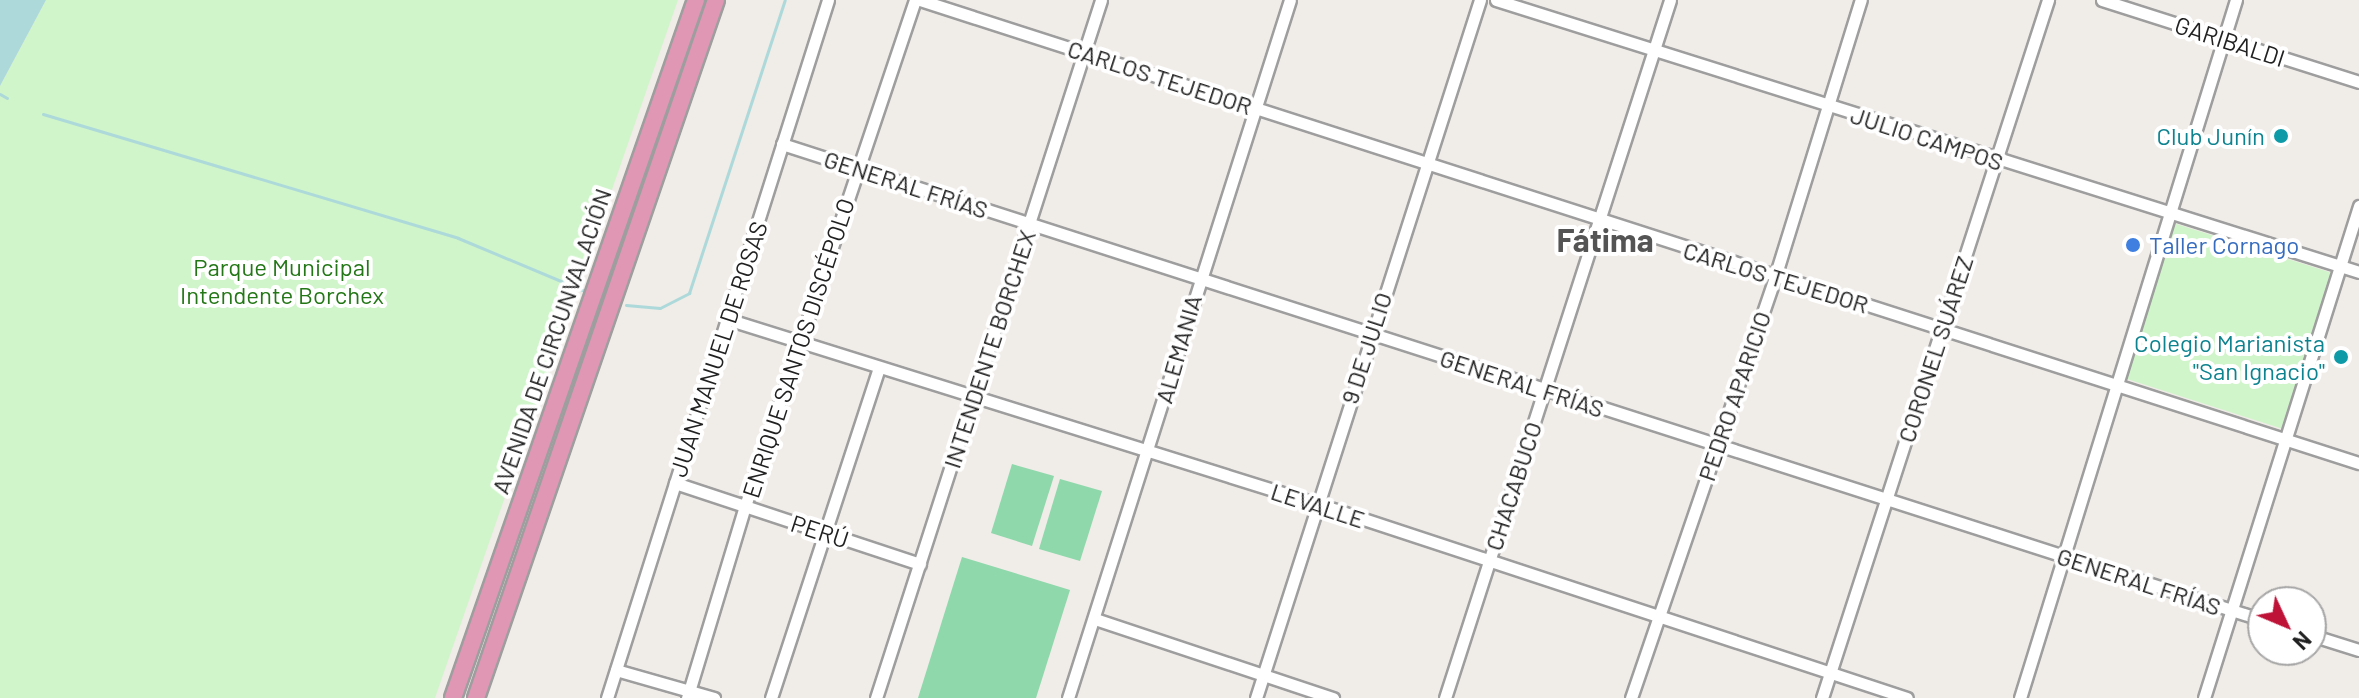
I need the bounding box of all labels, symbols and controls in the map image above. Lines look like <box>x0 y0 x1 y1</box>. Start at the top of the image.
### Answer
street label: GARIBALDI <box>2171 10 2289 72</box>
street label: CARLOS TEJEDOR <box>1064 34 1256 120</box>
street label: JULIO CAMPOS <box>1847 100 2007 176</box>
place label: Club Junín <box>2156 122 2265 150</box>
marker: Club Junín <box>2272 127 2290 145</box>
street label: GENERAL FRÍAS <box>820 144 992 224</box>
street label: AVENIDA DE CIRCUNVALACIÓN <box>485 184 617 498</box>
street label: ENRIQUE SANTOS DISCÉPOLO <box>736 195 860 501</box>
street label: JUAN MANUEL DE ROSAS <box>663 218 773 480</box>
district label: Fátima <box>1556 220 1654 258</box>
street label: INTENDENTE BORCHEX <box>937 226 1041 472</box>
place label: Taller Cornago <box>2149 231 2299 259</box>
street label: CARLOS TEJEDOR <box>1680 235 1872 319</box>
marker: Taller Cornago <box>2124 236 2142 254</box>
street label: CORONEL SUÁREZ <box>1891 252 1979 446</box>
park label: Parque Municipal Intendente Borchex <box>180 253 384 309</box>
street label: 9 DE JULIO <box>1334 289 1398 407</box>
street label: ALEMANIA <box>1149 291 1207 407</box>
street label: PEDRO APARICIO <box>1692 307 1776 485</box>
place label: Colegio Marianista "San Ignacio" <box>2134 329 2325 385</box>
street label: GENERAL FRÍAS <box>1436 343 1608 423</box>
marker: Colegio Marianista "San Ignacio" <box>2332 348 2350 366</box>
street label: CHACABUCO <box>1479 418 1547 554</box>
street label: LEVALLE <box>1268 476 1368 534</box>
street label: PERÚ <box>788 508 852 554</box>
street label: GENERAL FRÍAS <box>2053 541 2225 621</box>
north arrow <box>2247 586 2327 666</box>
text: N <box>2288 627 2317 656</box>

